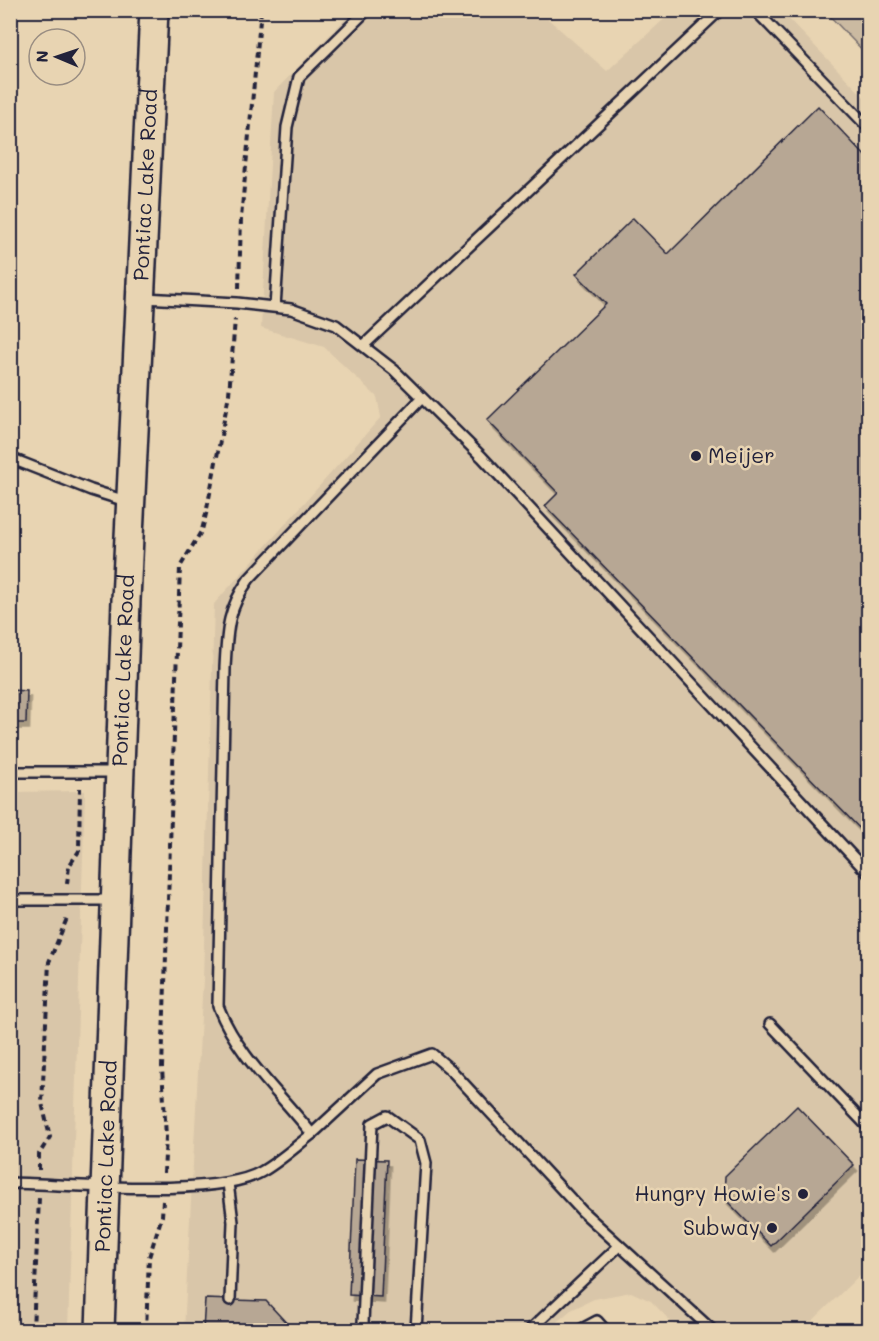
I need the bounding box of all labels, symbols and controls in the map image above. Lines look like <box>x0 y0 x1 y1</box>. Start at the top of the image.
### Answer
north arrow <box>27 27 87 87</box>
text: N <box>31 50 52 63</box>
street label: Pontiac Lake Road <box>126 88 162 281</box>
place label: Meijer <box>708 441 775 468</box>
marker: Meijer <box>689 449 703 463</box>
street label: Pontiac Lake Road <box>105 574 139 767</box>
street label: Pontiac Lake Road <box>88 1060 122 1253</box>
place label: Hungry Howie's <box>635 1179 791 1206</box>
marker: Hungry Howie's <box>796 1187 810 1201</box>
place label: Subway <box>683 1213 760 1240</box>
marker: Subway <box>765 1221 779 1235</box>

